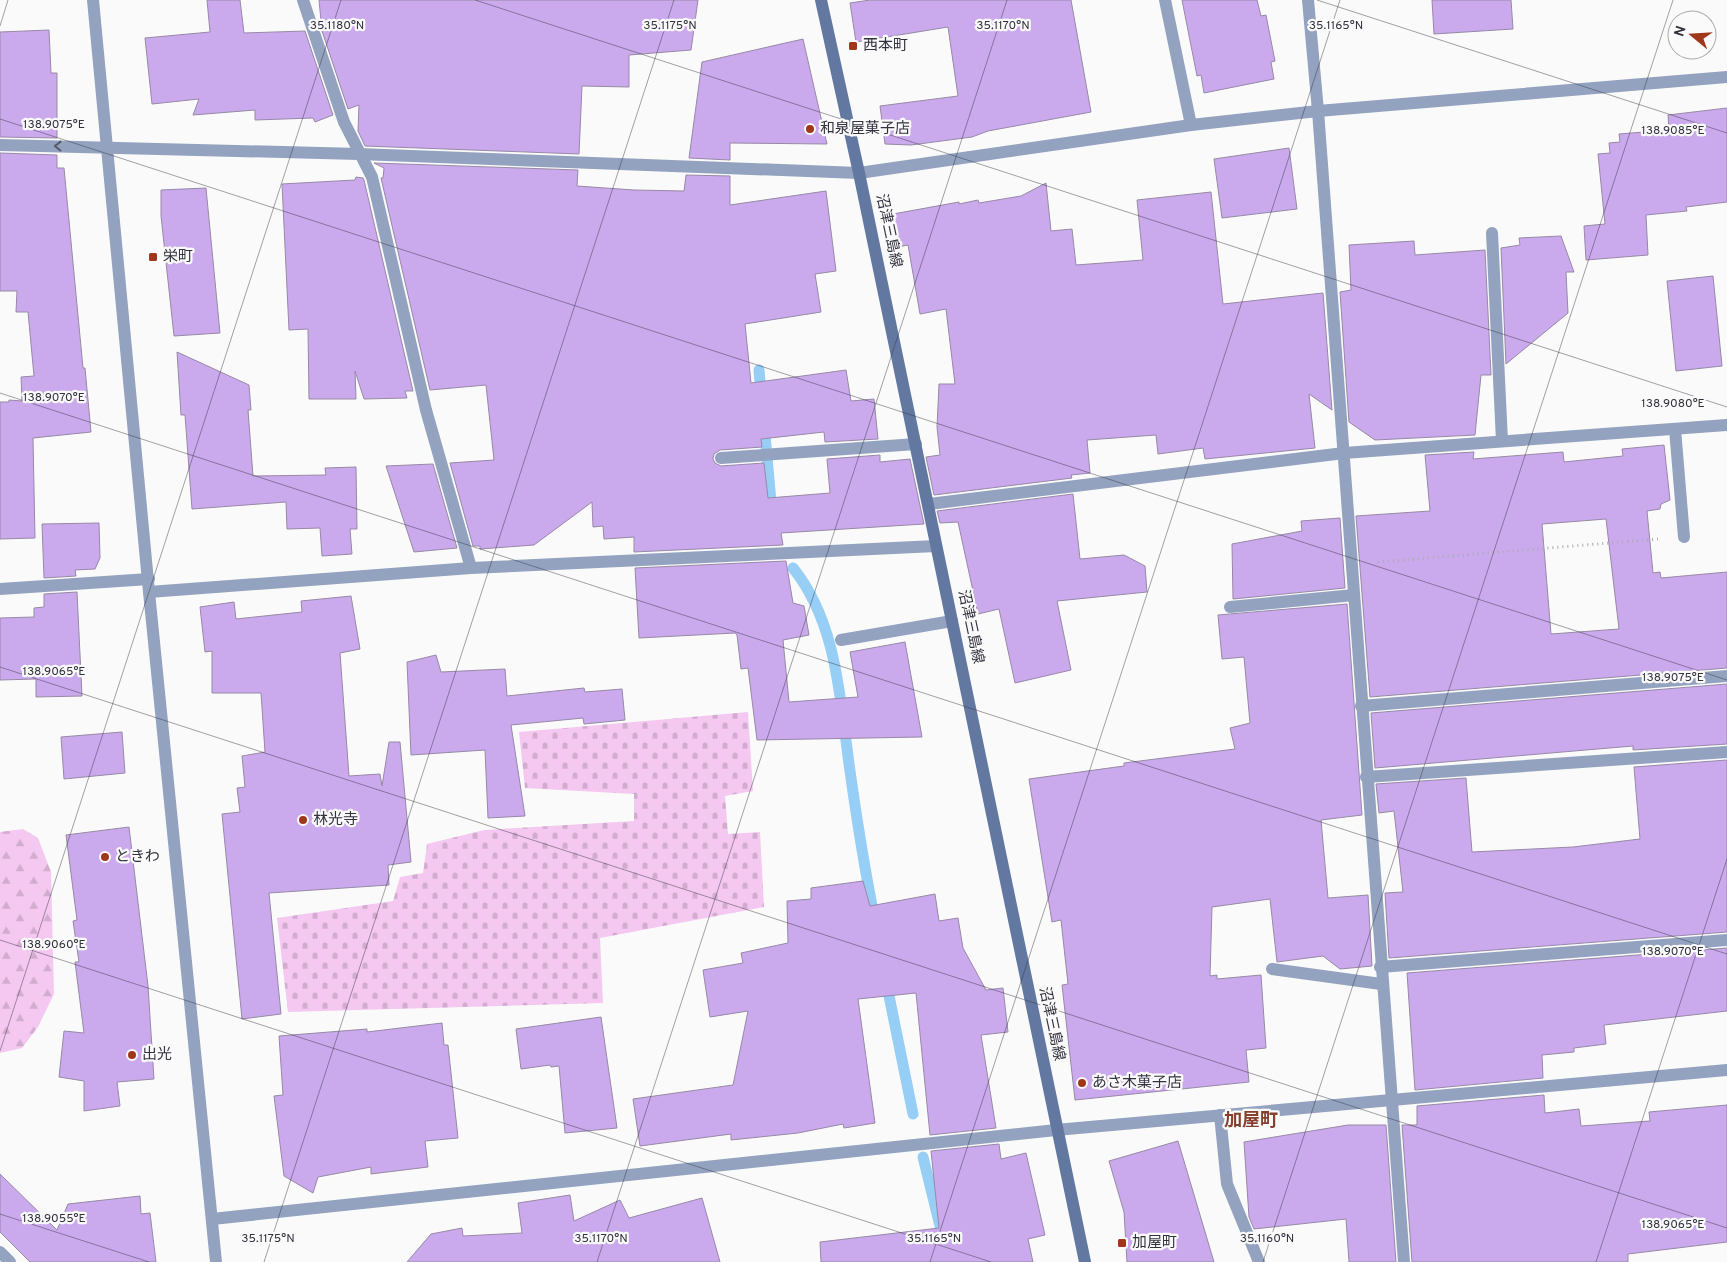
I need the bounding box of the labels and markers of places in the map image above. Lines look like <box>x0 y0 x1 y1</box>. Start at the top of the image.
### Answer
place label: 西本町 <box>863 37 908 56</box>
marker: 西本町 <box>847 40 859 52</box>
place label: 和泉屋菓子店 <box>820 120 910 139</box>
marker: 和泉屋菓子店 <box>804 123 816 135</box>
place label: 栄町 <box>163 248 193 267</box>
marker: 栄町 <box>147 251 159 263</box>
place label: 林光寺 <box>313 811 358 830</box>
marker: 林光寺 <box>297 814 309 826</box>
place label: ときわ <box>115 848 160 867</box>
marker: ときわ <box>99 851 111 863</box>
place label: 出光 <box>142 1046 172 1065</box>
marker: 出光 <box>126 1049 138 1061</box>
place label: あさ木菓子店 <box>1092 1074 1182 1093</box>
marker: あさ木菓子店 <box>1076 1077 1088 1089</box>
place label: 加屋町 <box>1132 1234 1177 1253</box>
marker: 加屋町 <box>1116 1237 1128 1249</box>

